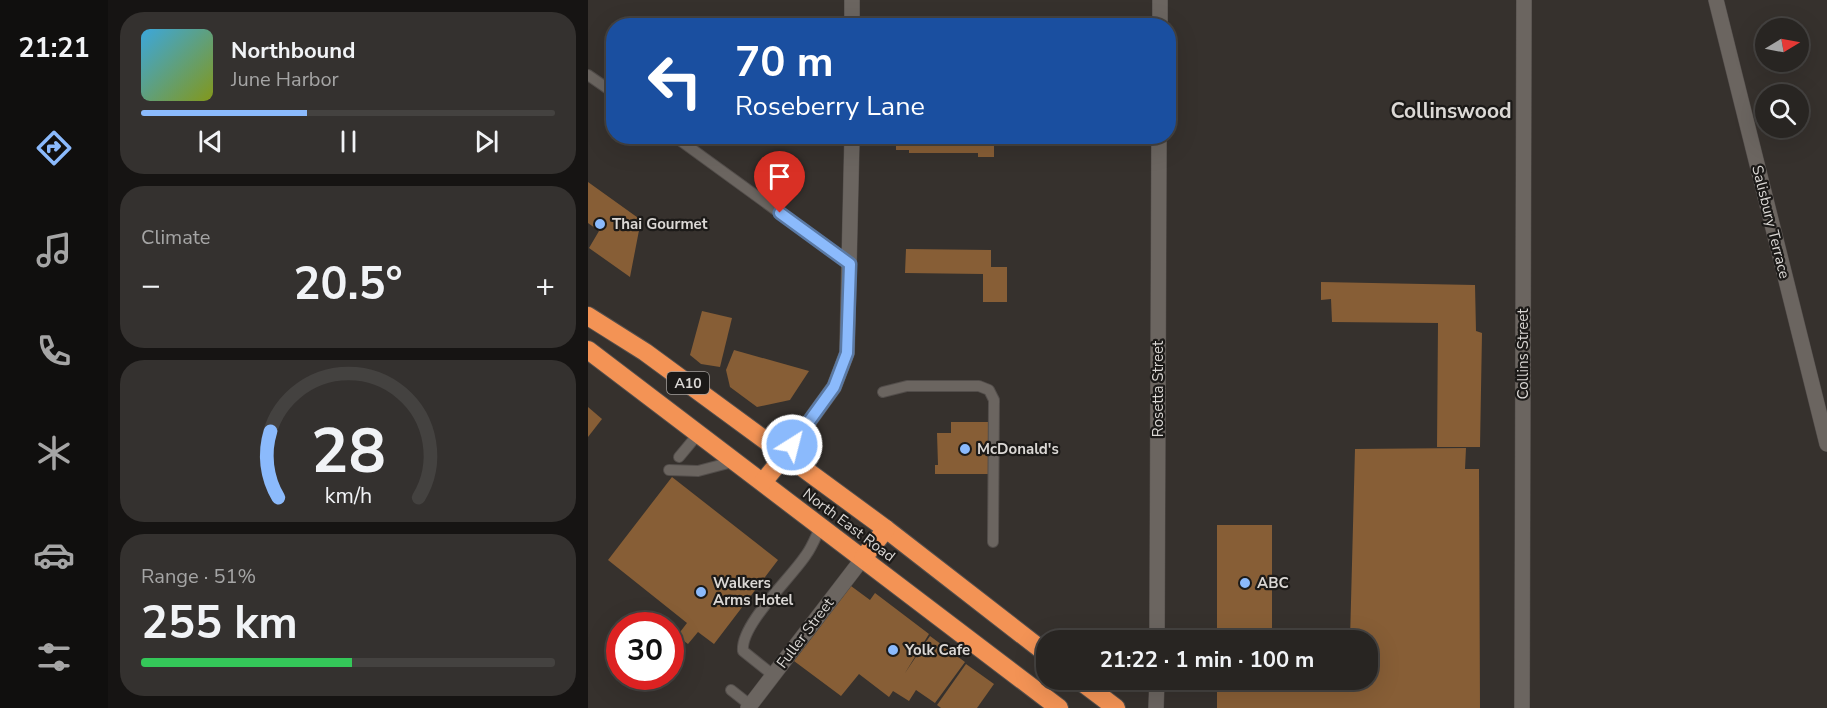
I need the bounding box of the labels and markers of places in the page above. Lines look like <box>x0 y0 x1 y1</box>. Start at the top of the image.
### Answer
pin <box>754 151 805 213</box>
place label: Thai Gourmet <box>612 214 708 234</box>
marker: Thai Gourmet <box>593 217 607 231</box>
place label: McDonald's <box>977 439 1059 459</box>
marker: McDonald's <box>958 442 972 456</box>
place label: Walkers Arms Hotel <box>713 573 794 610</box>
place label: ABC <box>1257 573 1289 593</box>
marker: ABC <box>1238 576 1252 590</box>
marker: Walkers Arms Hotel <box>694 585 708 599</box>
place label: Yolk Cafe <box>904 640 970 660</box>
marker: Yolk Cafe <box>886 643 900 657</box>

